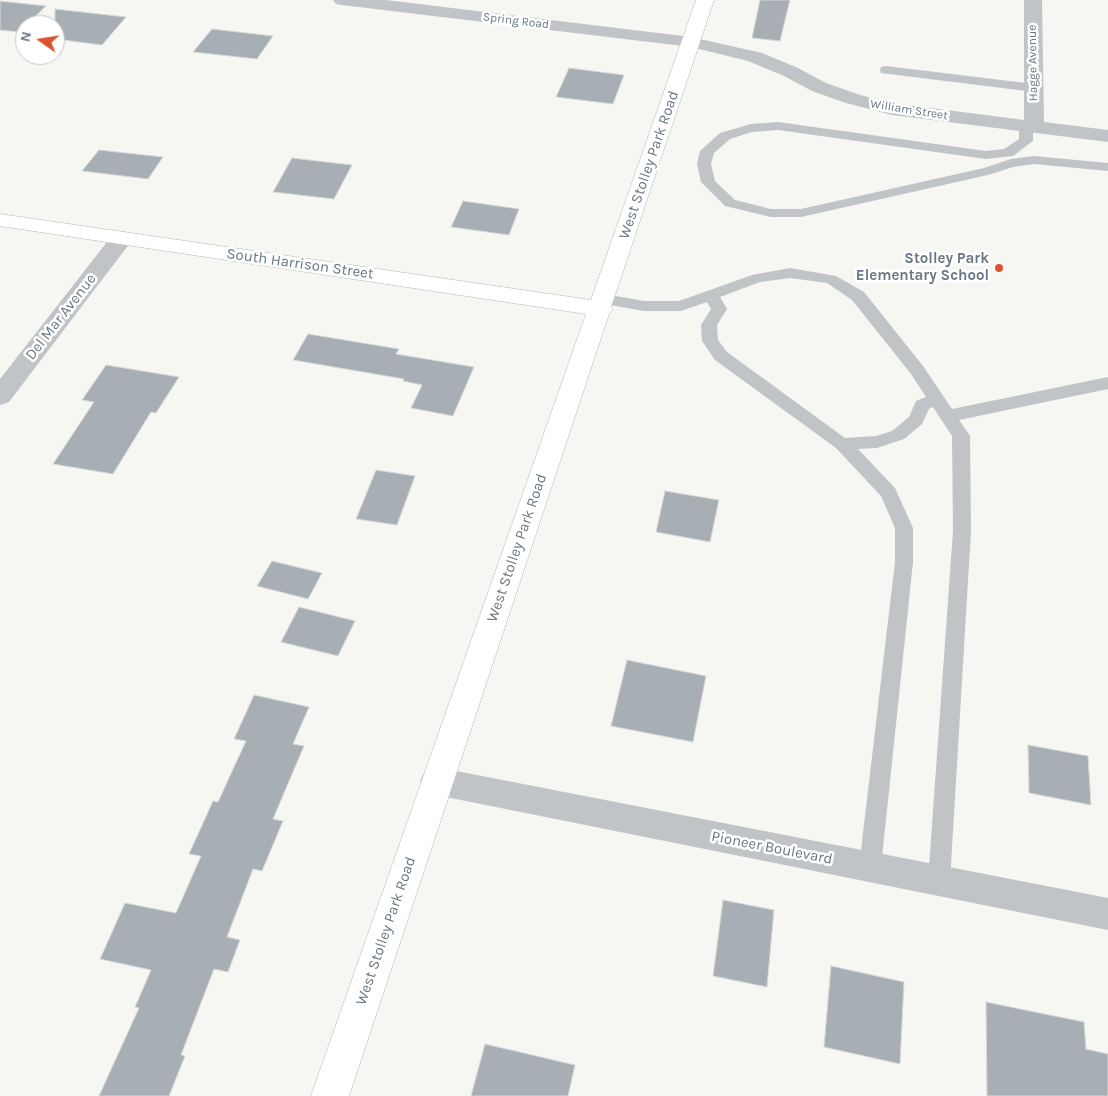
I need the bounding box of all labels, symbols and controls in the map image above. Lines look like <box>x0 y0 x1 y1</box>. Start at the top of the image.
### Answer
street label: Spring Road <box>482 10 550 32</box>
north arrow <box>15 15 65 65</box>
street label: Hagge Avenue <box>1025 25 1041 101</box>
text: N <box>16 30 35 44</box>
street label: West Stolley Park Road <box>615 88 683 242</box>
street label: William Street <box>869 97 949 123</box>
street label: South Harrison Street <box>225 245 375 283</box>
place label: Stolley Park Elementary School <box>856 250 989 285</box>
marker: Stolley Park Elementary School <box>993 262 1005 274</box>
street label: Del Mar Avenue <box>22 270 100 364</box>
street label: West Stolley Park Road <box>483 471 551 625</box>
street label: Pioneer Boulevard <box>710 827 834 869</box>
street label: West Stolley Park Road <box>352 854 420 1008</box>

